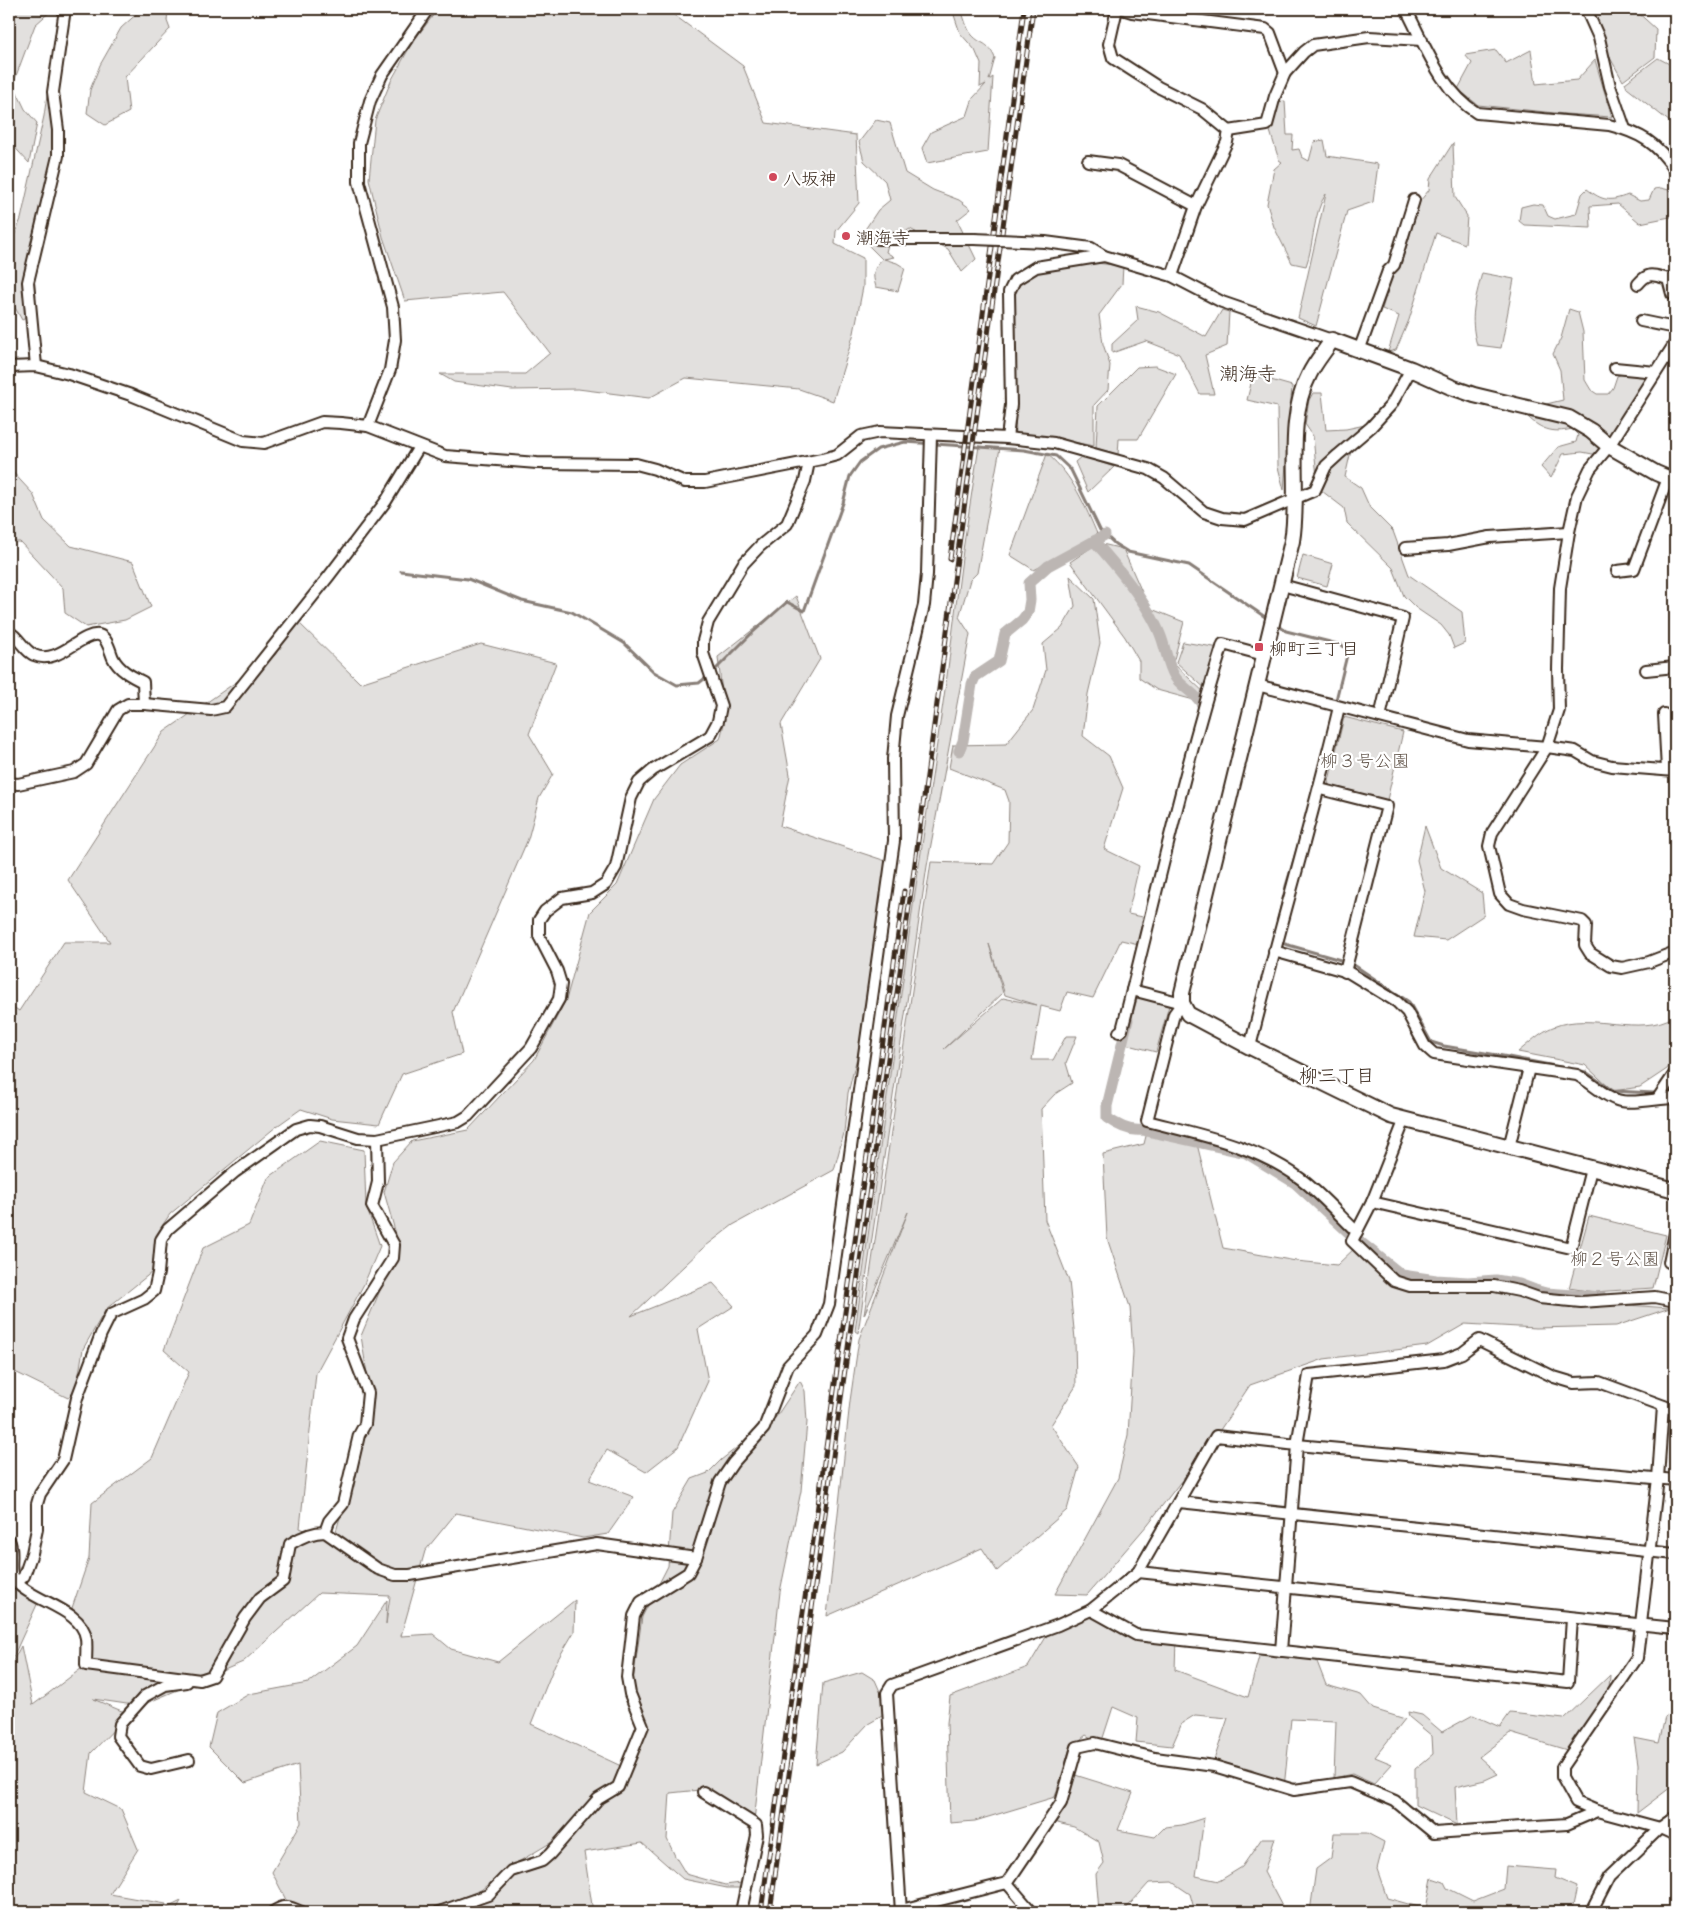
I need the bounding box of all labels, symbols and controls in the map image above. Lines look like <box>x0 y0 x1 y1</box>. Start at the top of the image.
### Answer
place label: 八坂神 <box>783 164 837 191</box>
marker: 八坂神 <box>767 171 779 183</box>
place label: 潮海寺 <box>856 223 910 250</box>
marker: 潮海寺 <box>840 230 852 242</box>
district label: 潮海寺 <box>1219 358 1277 386</box>
place label: 柳町三丁目 <box>1269 634 1359 661</box>
marker: 柳町三丁目 <box>1253 641 1265 653</box>
park label: 柳３号公園 <box>1320 746 1410 773</box>
district label: 柳三丁目 <box>1299 1060 1375 1088</box>
park label: 柳２号公園 <box>1570 1244 1660 1271</box>

